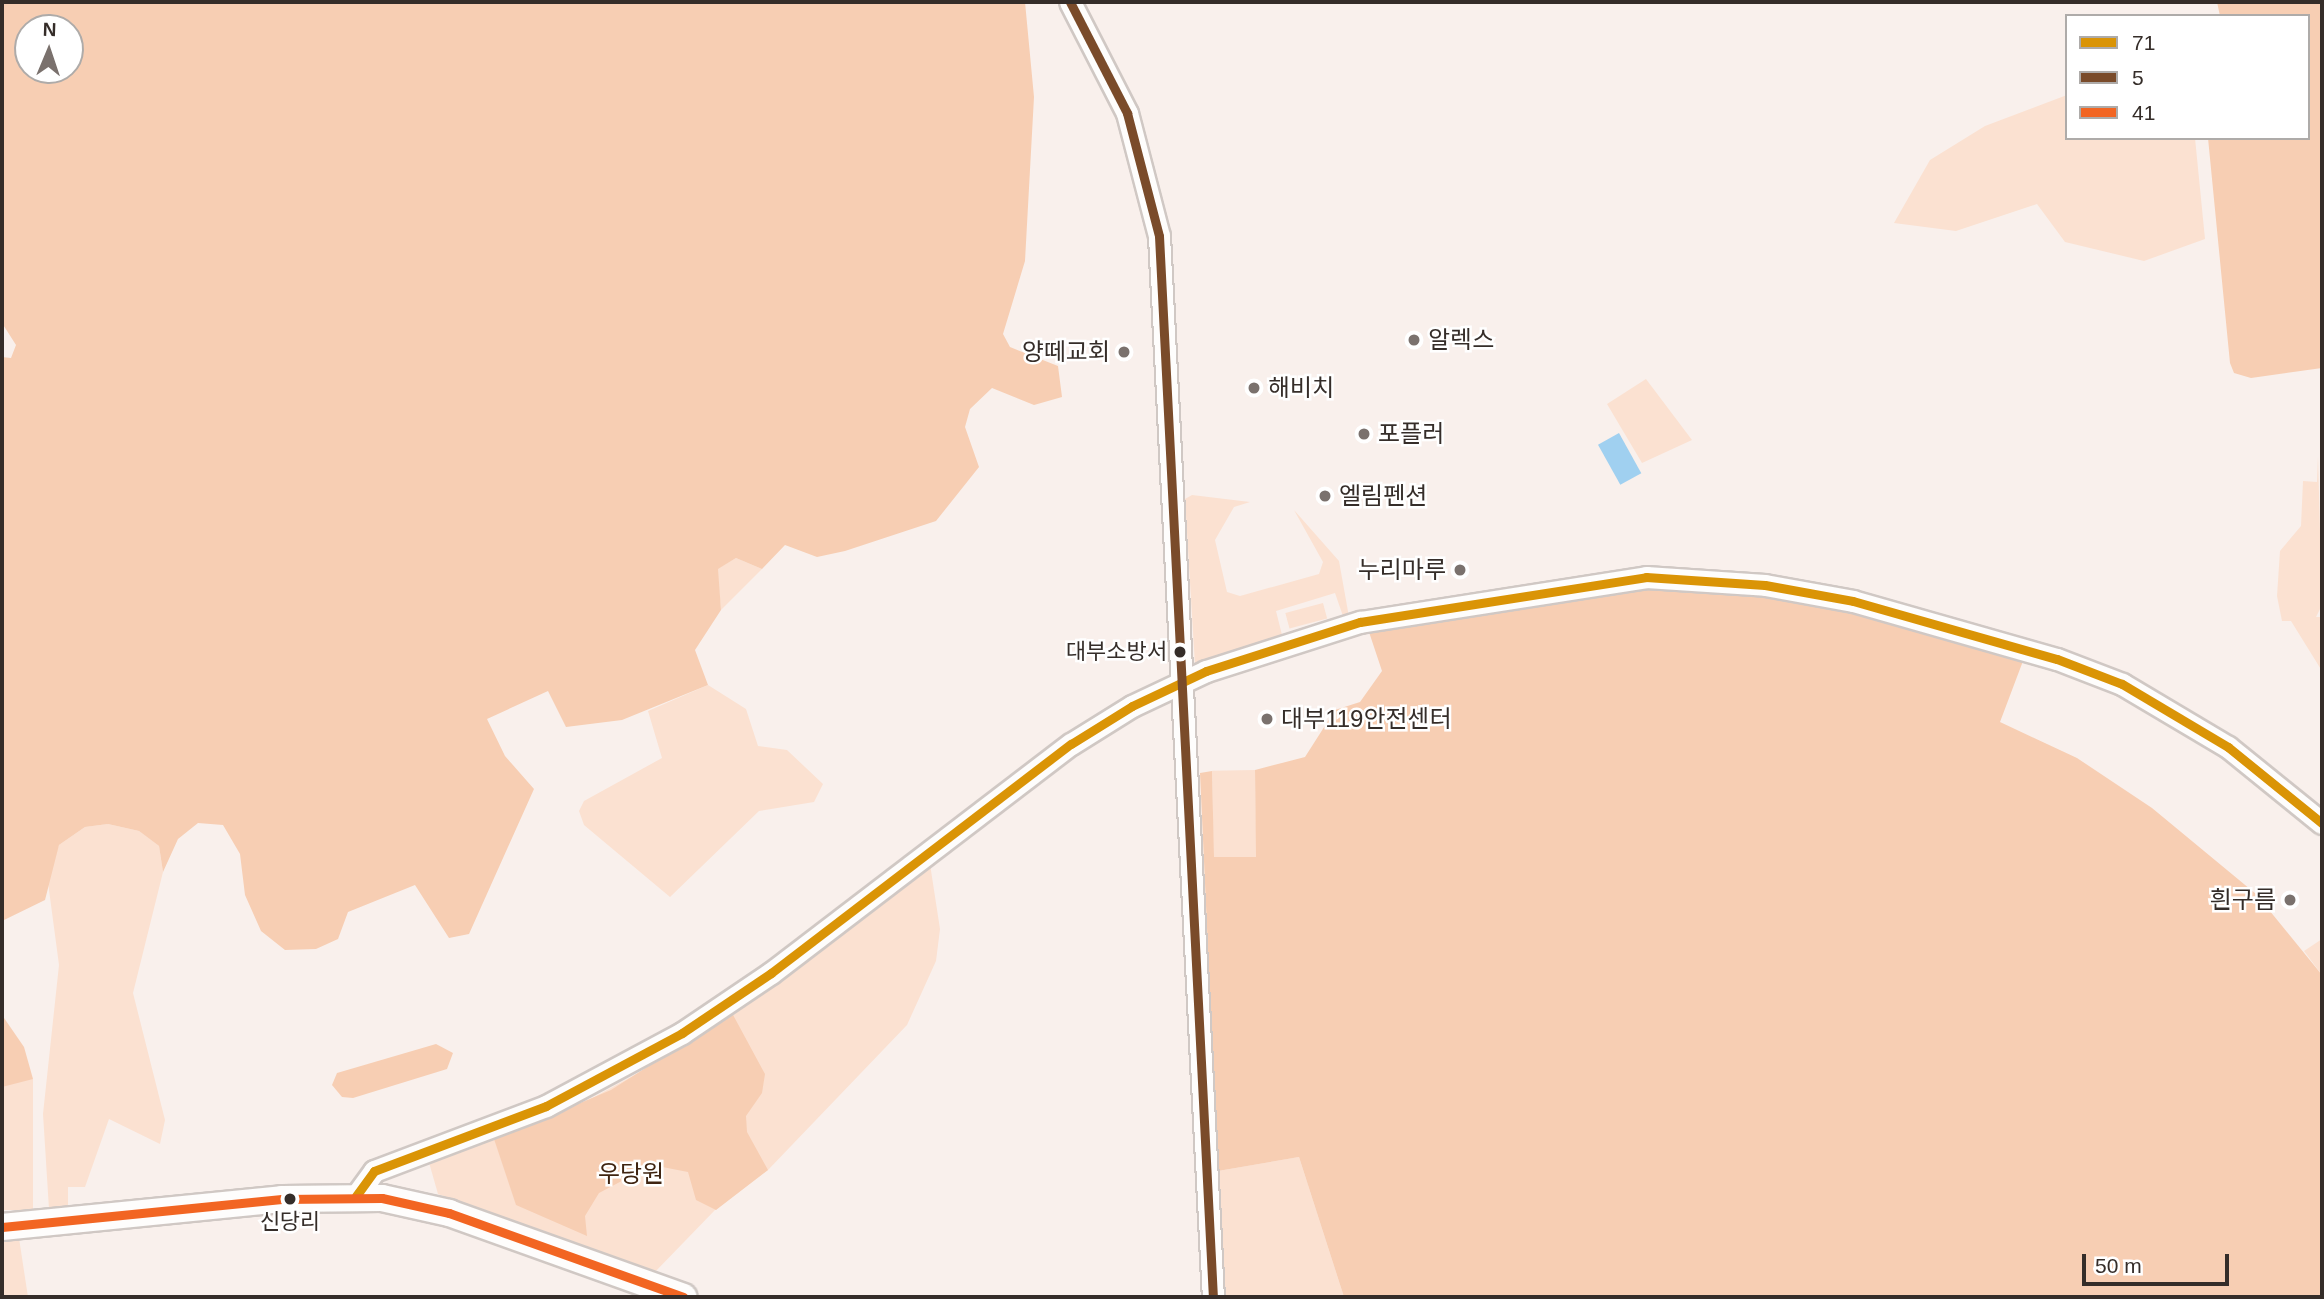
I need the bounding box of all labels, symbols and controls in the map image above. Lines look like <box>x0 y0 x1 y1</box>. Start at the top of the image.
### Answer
north arrow <box>14 14 84 84</box>
legend <box>2065 14 2310 140</box>
text: N <box>42 19 57 40</box>
text: 71 <box>2132 31 2155 54</box>
text: 5 <box>2132 66 2144 89</box>
text: 41 <box>2132 101 2155 124</box>
place label: 알렉스 <box>1428 326 1494 354</box>
marker: 알렉스 <box>1406 332 1422 348</box>
place label: 양떼교회 <box>1022 338 1110 366</box>
marker: 양떼교회 <box>1116 344 1132 360</box>
place label: 해비치 <box>1268 374 1334 402</box>
marker: 해비치 <box>1246 380 1262 396</box>
place label: 포플러 <box>1378 420 1444 448</box>
marker: 포플러 <box>1356 426 1372 442</box>
place label: 엘림펜션 <box>1339 482 1427 510</box>
marker: 엘림펜션 <box>1317 488 1333 504</box>
place label: 누리마루 <box>1358 556 1446 584</box>
marker: 누리마루 <box>1452 562 1468 578</box>
place label: 대부소방서 <box>1066 639 1167 665</box>
marker: 대부소방서 <box>1173 645 1187 659</box>
place label: 대부119안전센터 <box>1281 705 1452 733</box>
marker: 대부119안전센터 <box>1259 711 1275 727</box>
place label: 흰구름 <box>2210 886 2276 914</box>
marker: 흰구름 <box>2282 892 2298 908</box>
park label: 우당원 <box>598 1160 664 1188</box>
marker: 신당리 <box>283 1192 297 1206</box>
place label: 신당리 <box>260 1209 320 1235</box>
scale bar <box>2086 1240 2233 1284</box>
text: 50 m <box>2095 1254 2142 1277</box>

